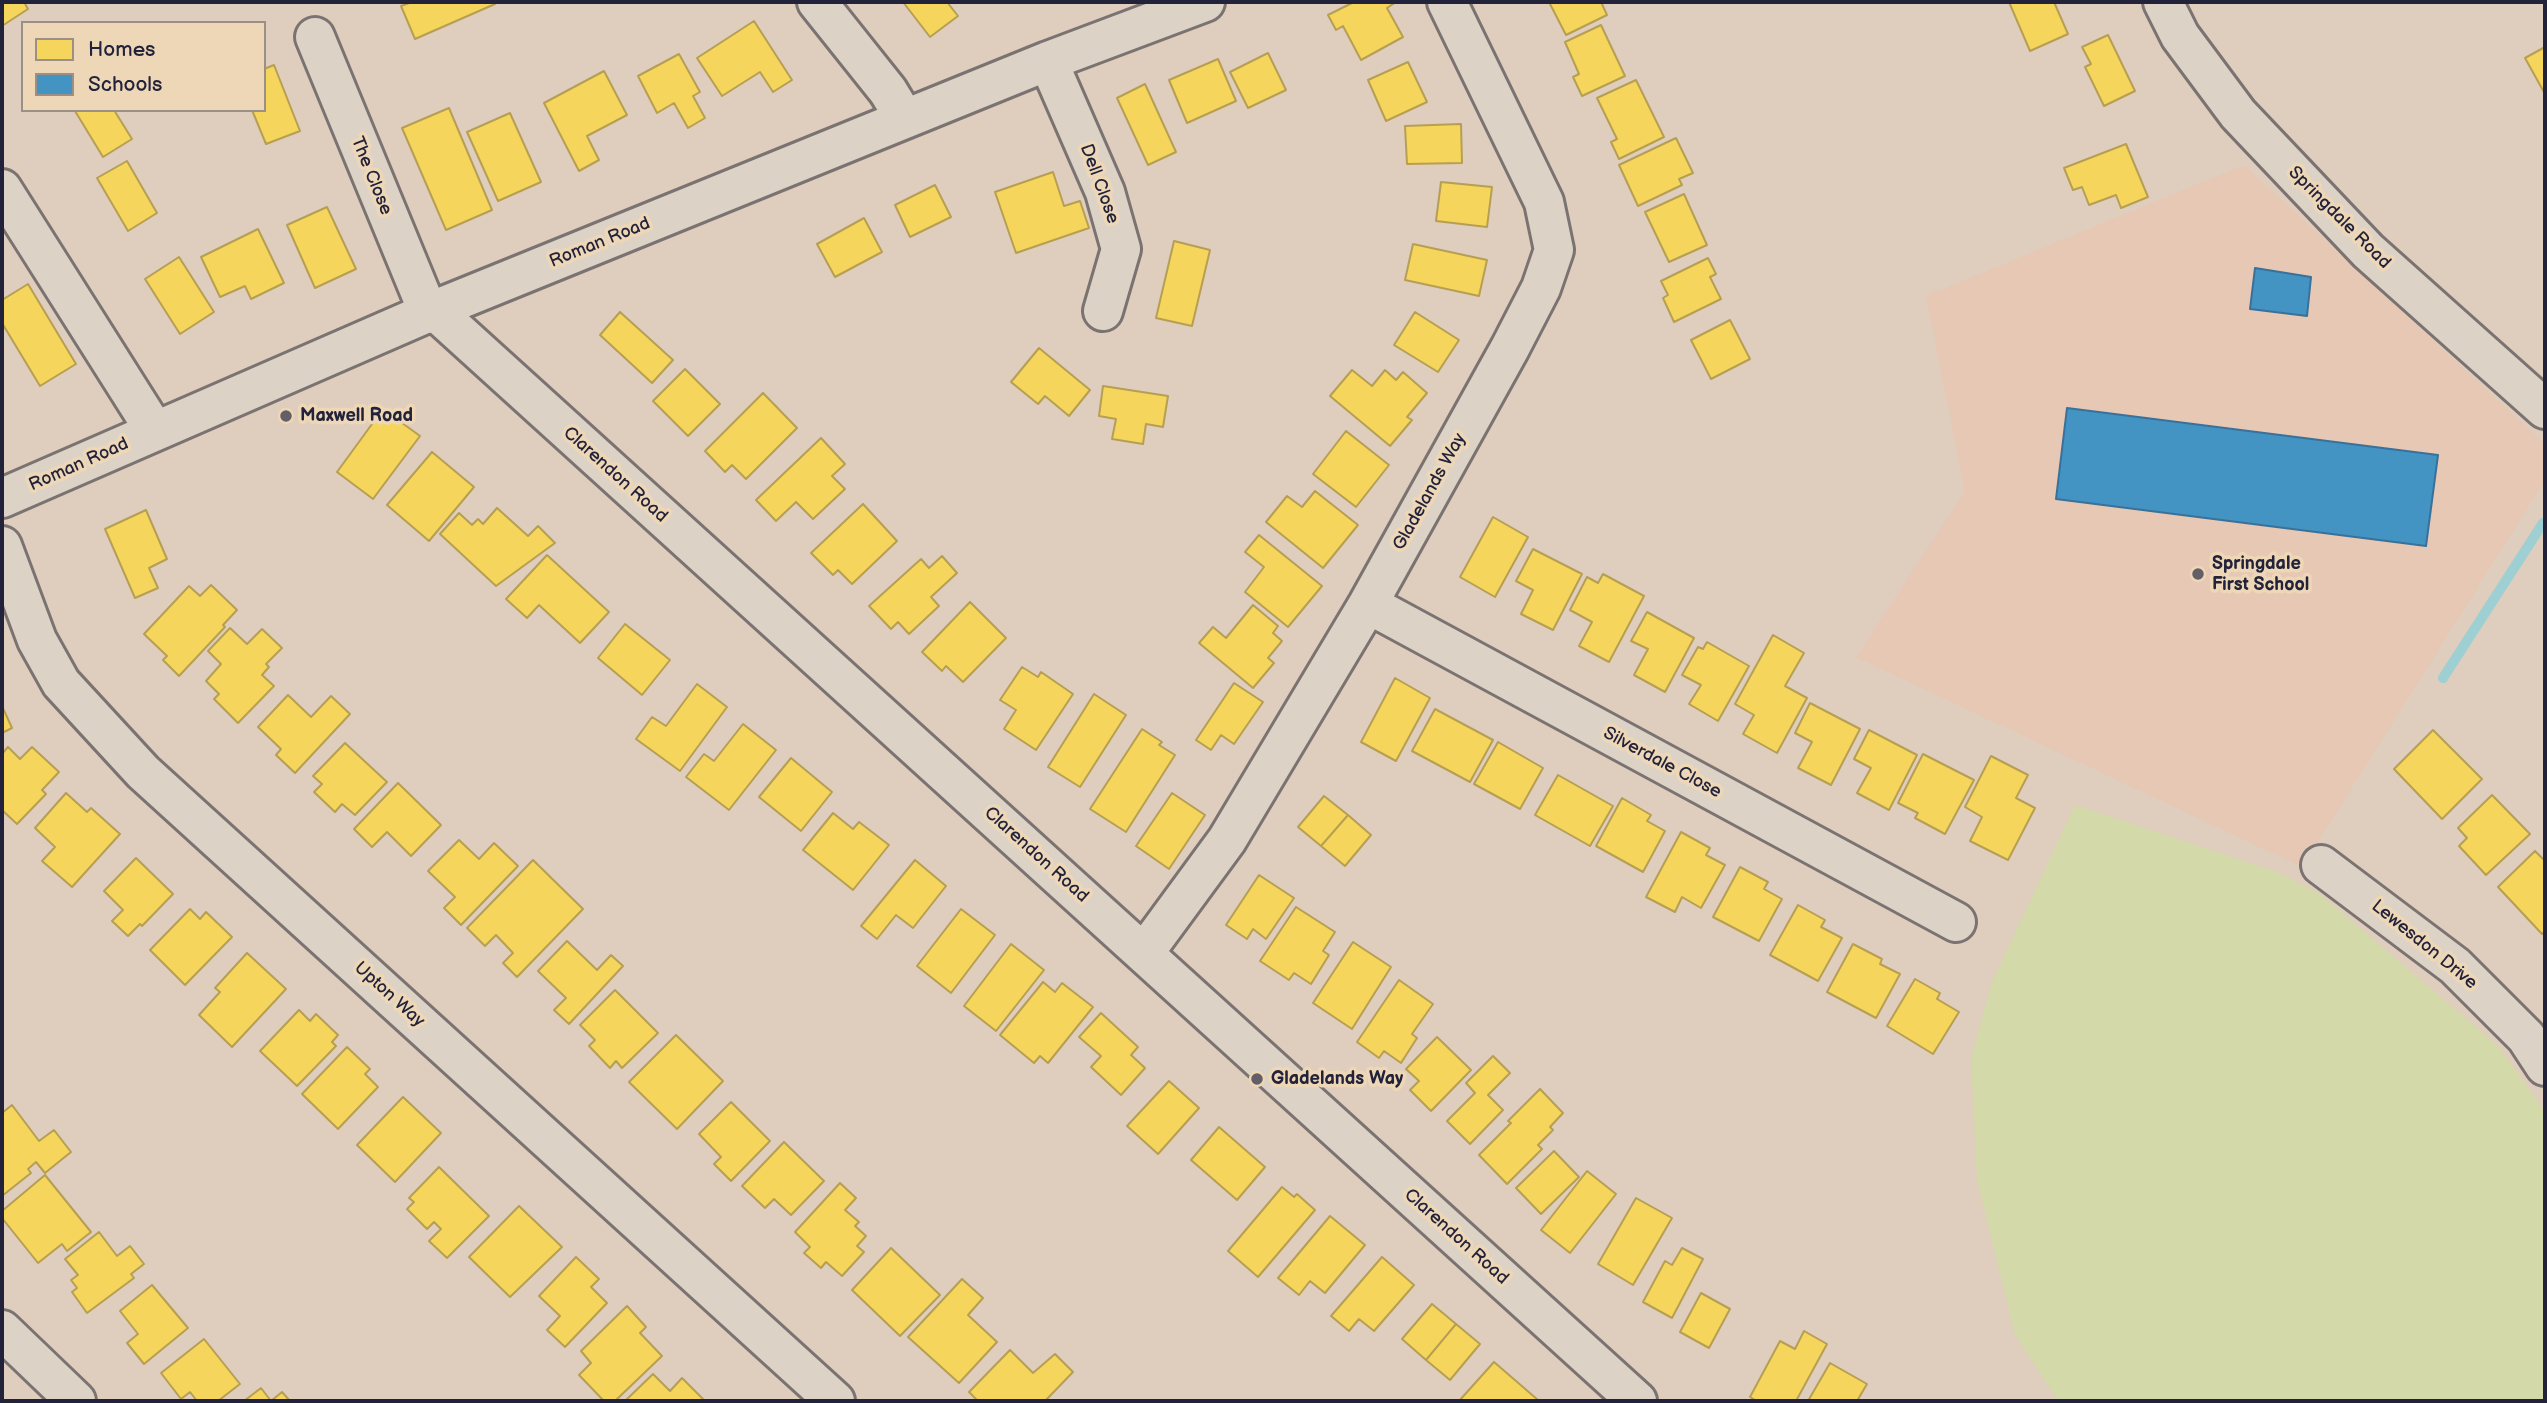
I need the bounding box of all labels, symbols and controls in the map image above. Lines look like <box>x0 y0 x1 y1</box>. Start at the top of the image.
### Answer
legend <box>21 21 266 112</box>
text: Homes <box>88 37 156 62</box>
text: Schools <box>88 72 162 97</box>
street label: The Close <box>346 134 396 218</box>
street label: Dell Close <box>1075 141 1123 227</box>
street label: Springdale Road <box>2283 162 2395 274</box>
street label: Roman Road <box>547 213 653 273</box>
place label: Maxwell Road <box>300 405 413 427</box>
marker: Maxwell Road <box>278 408 294 424</box>
street label: Clarendon Road <box>558 423 672 527</box>
street label: Gladelands Way <box>1389 430 1471 554</box>
street label: Roman Road <box>26 433 132 497</box>
place label: Springdale First School <box>2212 553 2309 596</box>
marker: Springdale First School <box>2190 566 2206 582</box>
street label: Silverdale Close <box>1599 723 1725 803</box>
street label: Clarendon Road <box>979 803 1093 907</box>
street label: Lewesdon Drive <box>2367 896 2481 994</box>
street label: Upton Way <box>349 958 429 1032</box>
place label: Gladelands Way <box>1271 1068 1403 1090</box>
marker: Gladelands Way <box>1249 1071 1265 1087</box>
street label: Clarendon Road <box>1399 1185 1513 1289</box>

